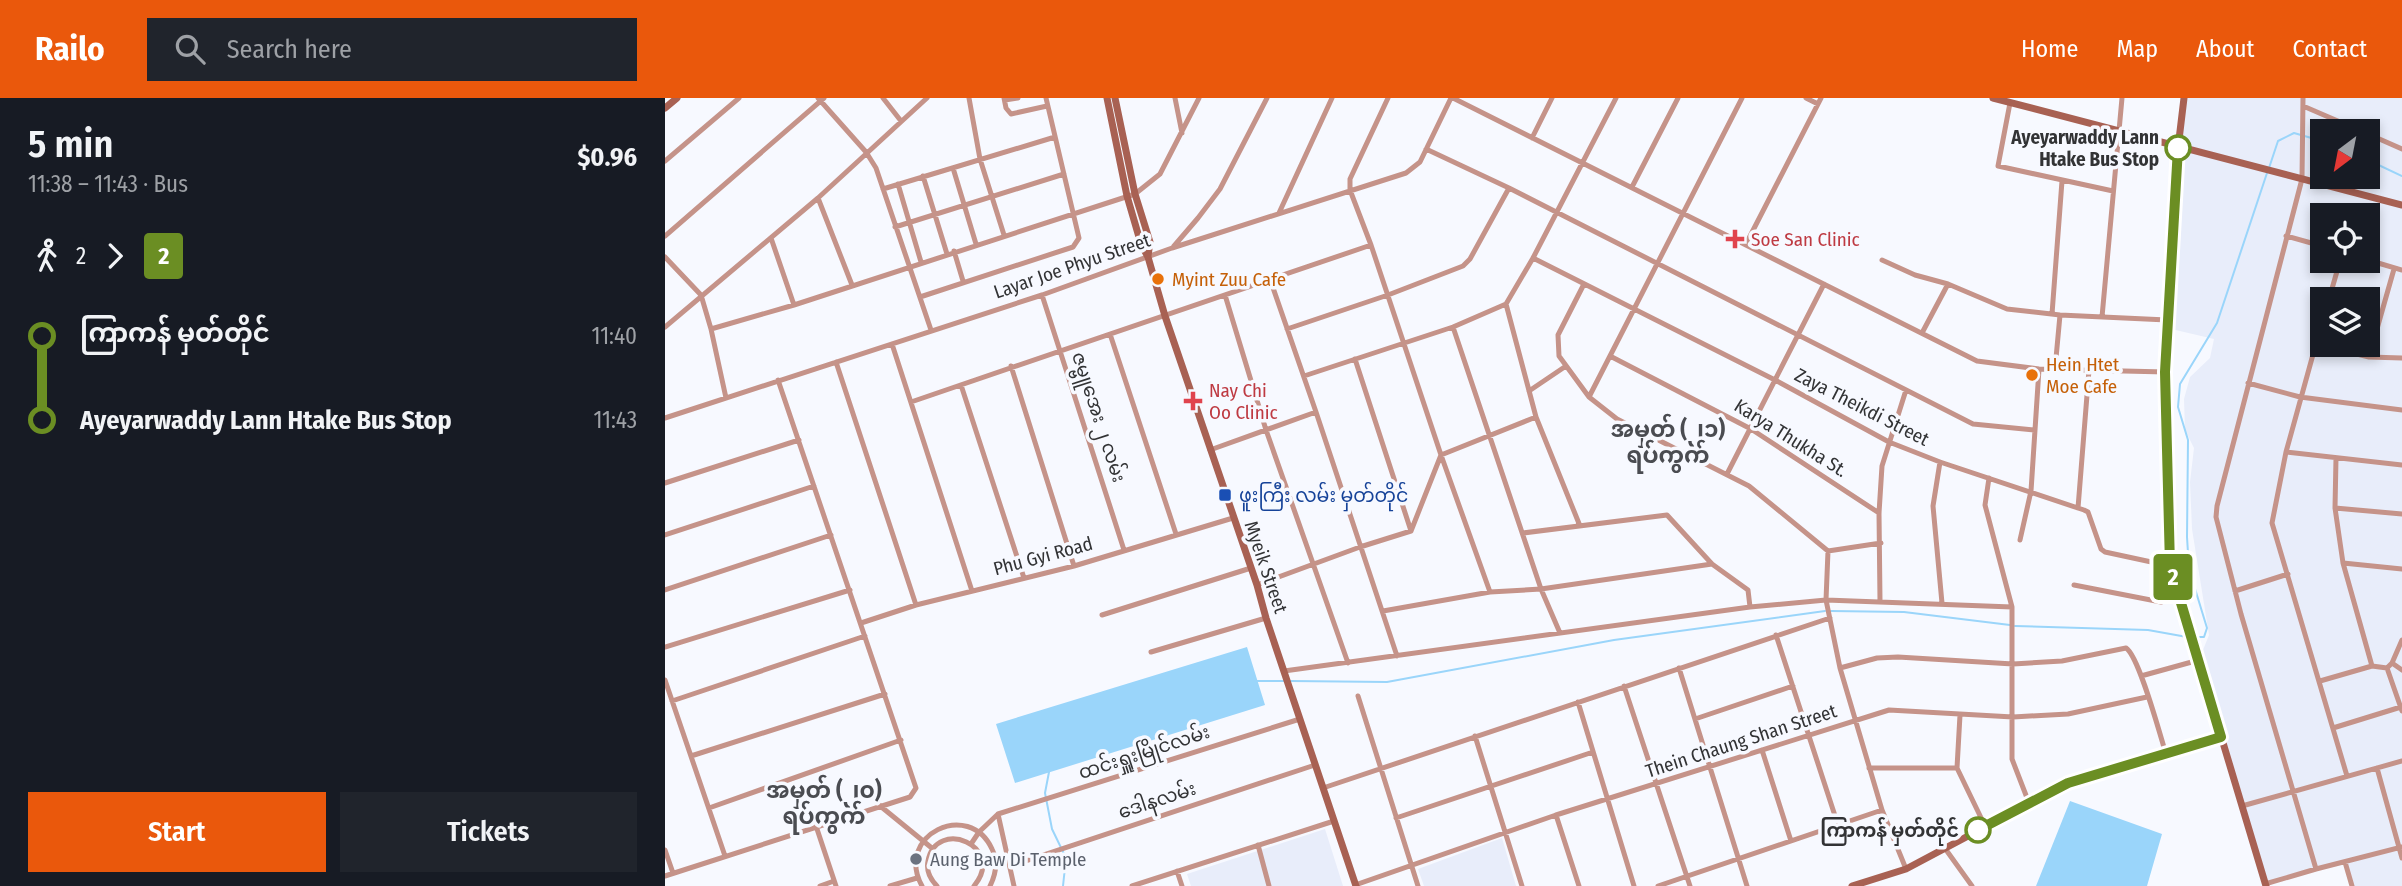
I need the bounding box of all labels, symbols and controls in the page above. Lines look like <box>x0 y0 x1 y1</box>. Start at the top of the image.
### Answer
search box <box>147 18 637 81</box>
text: Railo <box>35 29 105 69</box>
icon: search <box>171 30 209 68</box>
text: Search here <box>227 34 352 65</box>
text: Home <box>2021 35 2078 63</box>
text: Map <box>2116 35 2158 63</box>
text: About <box>2196 35 2254 63</box>
text: Contact <box>2292 35 2367 63</box>
north arrow <box>2310 119 2380 189</box>
map controls <box>2310 119 2380 357</box>
text: 5 min <box>28 121 113 167</box>
place label: Ayeyarwaddy Lann Htake Bus Stop <box>2010 126 2159 171</box>
marker: Ayeyarwaddy Lann Htake Bus Stop <box>2165 135 2191 161</box>
text: $0.96 <box>577 142 637 173</box>
text: 11:38 – 11:43 · Bus <box>28 170 188 198</box>
button: locate <box>2310 203 2380 273</box>
street label: Layar Joe Phyu Street <box>991 228 1154 304</box>
place label: Soe San Clinic <box>1751 228 1860 251</box>
marker: Soe San Clinic <box>1725 229 1745 249</box>
icon: walk <box>28 237 66 275</box>
icon: forward <box>96 237 134 275</box>
text: 2 <box>76 242 86 270</box>
text: 2 <box>158 242 169 270</box>
place label: Myint Zuu Cafe <box>1172 268 1286 291</box>
marker: Myint Zuu Cafe <box>1150 271 1166 287</box>
button: layers <box>2310 287 2380 357</box>
text: ကြာကန် မှတ်တိုင် <box>80 318 270 349</box>
text: 11:40 <box>592 322 637 350</box>
street label: ဇမ္ဗူအေး ၂ လမ်း <box>1063 348 1134 486</box>
place label: Hein Htet Moe Cafe <box>2046 353 2120 398</box>
street label: Zaya Theikdi Street <box>1791 363 1934 451</box>
marker: Hein Htet Moe Cafe <box>2024 367 2040 383</box>
place label: Nay Chi Oo Clinic <box>1209 379 1278 424</box>
marker: Nay Chi Oo Clinic <box>1183 391 1203 411</box>
street label: Karya Thukha St. <box>1730 394 1852 482</box>
text: Ayeyarwaddy Lann Htake Bus Stop <box>80 405 452 436</box>
text: 11:43 <box>593 406 637 434</box>
district label: အမှတ် (၂၁) ရပ်ကွက် <box>1611 413 1725 474</box>
place label: ဖူးကြီး လမ်း မှတ်တိုင် <box>1239 481 1408 512</box>
marker: ဖူးကြီး လမ်း မှတ်တိုင် <box>1217 487 1233 503</box>
street label: Myeik Street <box>1239 518 1293 617</box>
street label: Phu Gyi Road <box>991 532 1095 580</box>
line badge: 2 <box>2150 554 2196 600</box>
text: 2 <box>2167 563 2179 591</box>
street label: Thein Chaung Shan Street <box>1643 699 1840 783</box>
street label: ထင်းရှူးမြိုင်လမ်း <box>1075 717 1214 788</box>
district label: အမှတ် (၂၀) ရပ်ကွက် <box>766 774 882 835</box>
street label: ဒေါနလမ်း <box>1114 774 1200 827</box>
button: Start <box>28 792 326 872</box>
button: Tickets <box>340 792 637 872</box>
place label: ကြာကန် မှတ်တိုင် <box>1820 817 1959 846</box>
marker: ကြာကန် မှတ်တိုင် <box>1965 817 1991 843</box>
place label: Aung Baw Di Temple <box>930 848 1086 871</box>
marker: Aung Baw Di Temple <box>908 851 924 867</box>

